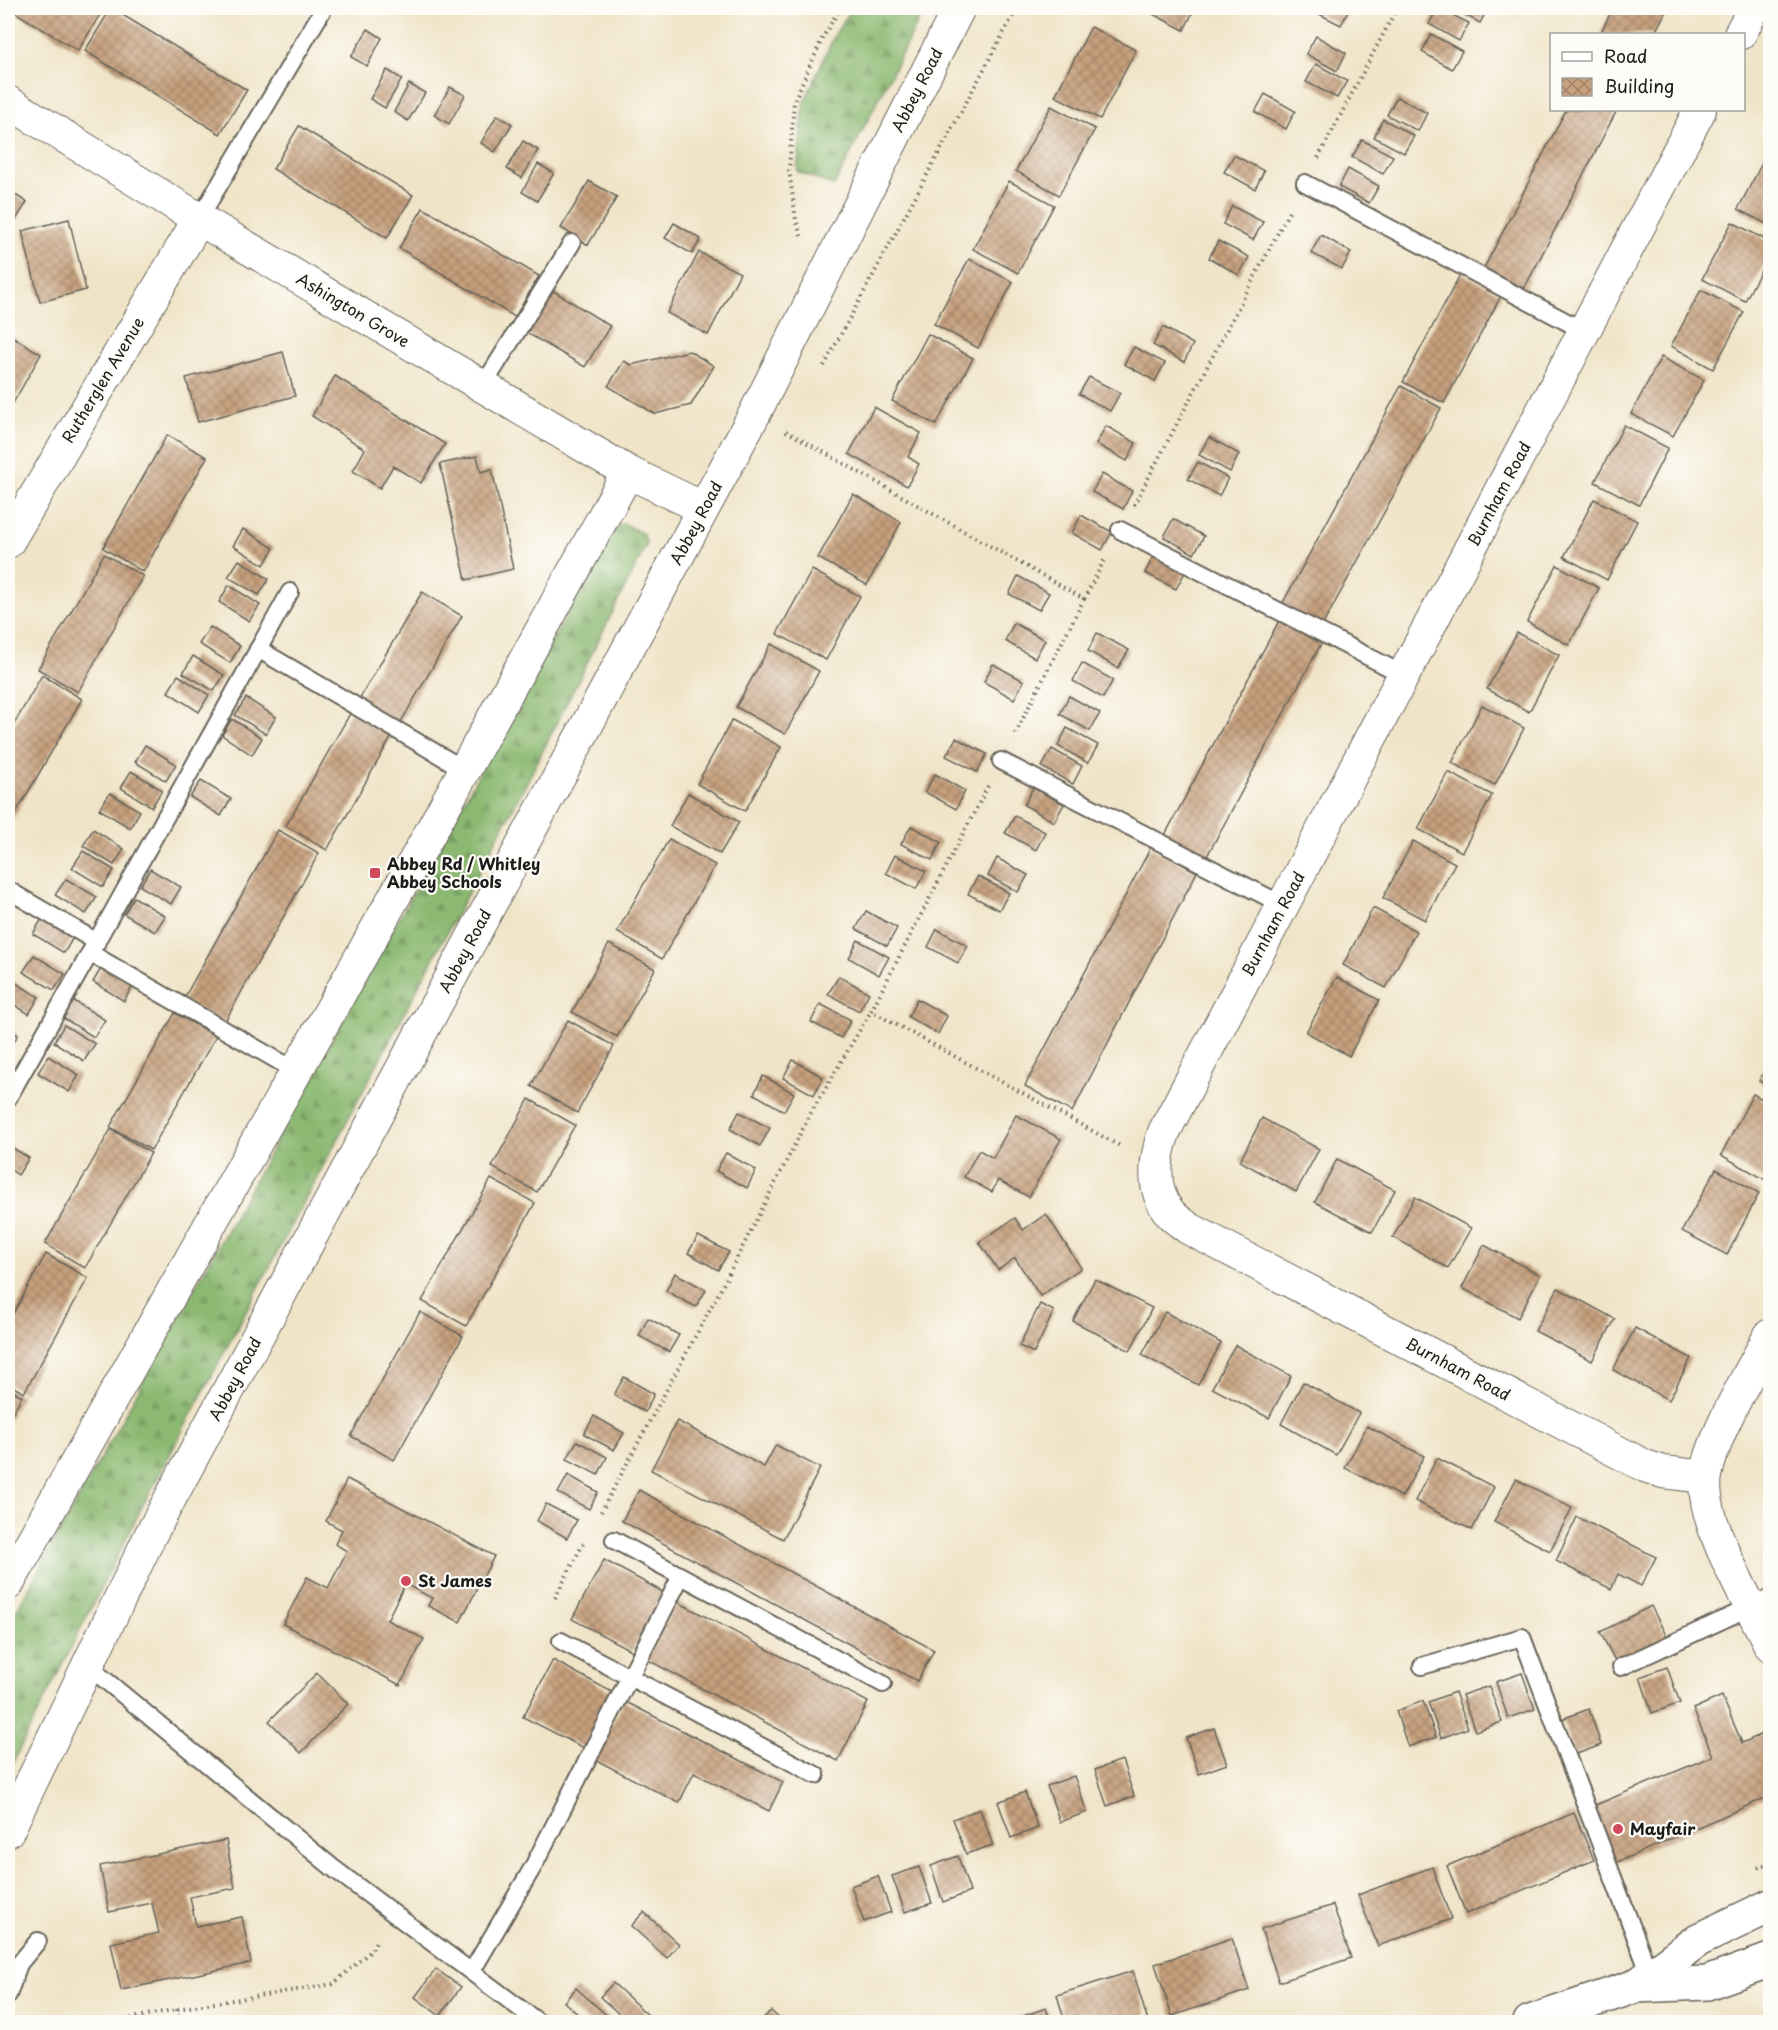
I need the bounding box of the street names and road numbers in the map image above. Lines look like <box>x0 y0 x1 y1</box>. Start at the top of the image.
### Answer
street label: Abbey Road <box>885 43 948 136</box>
street label: Ashington Grove <box>293 266 414 352</box>
street label: Rutherglen Avenue <box>55 312 149 447</box>
street label: Burnham Road <box>1460 437 1536 550</box>
street label: Abbey Road <box>663 476 727 569</box>
street label: Burnham Road <box>1234 867 1310 980</box>
street label: Abbey Road <box>432 904 496 997</box>
street label: Burnham Road <box>1402 1330 1515 1406</box>
street label: Abbey Road <box>202 1332 266 1425</box>

